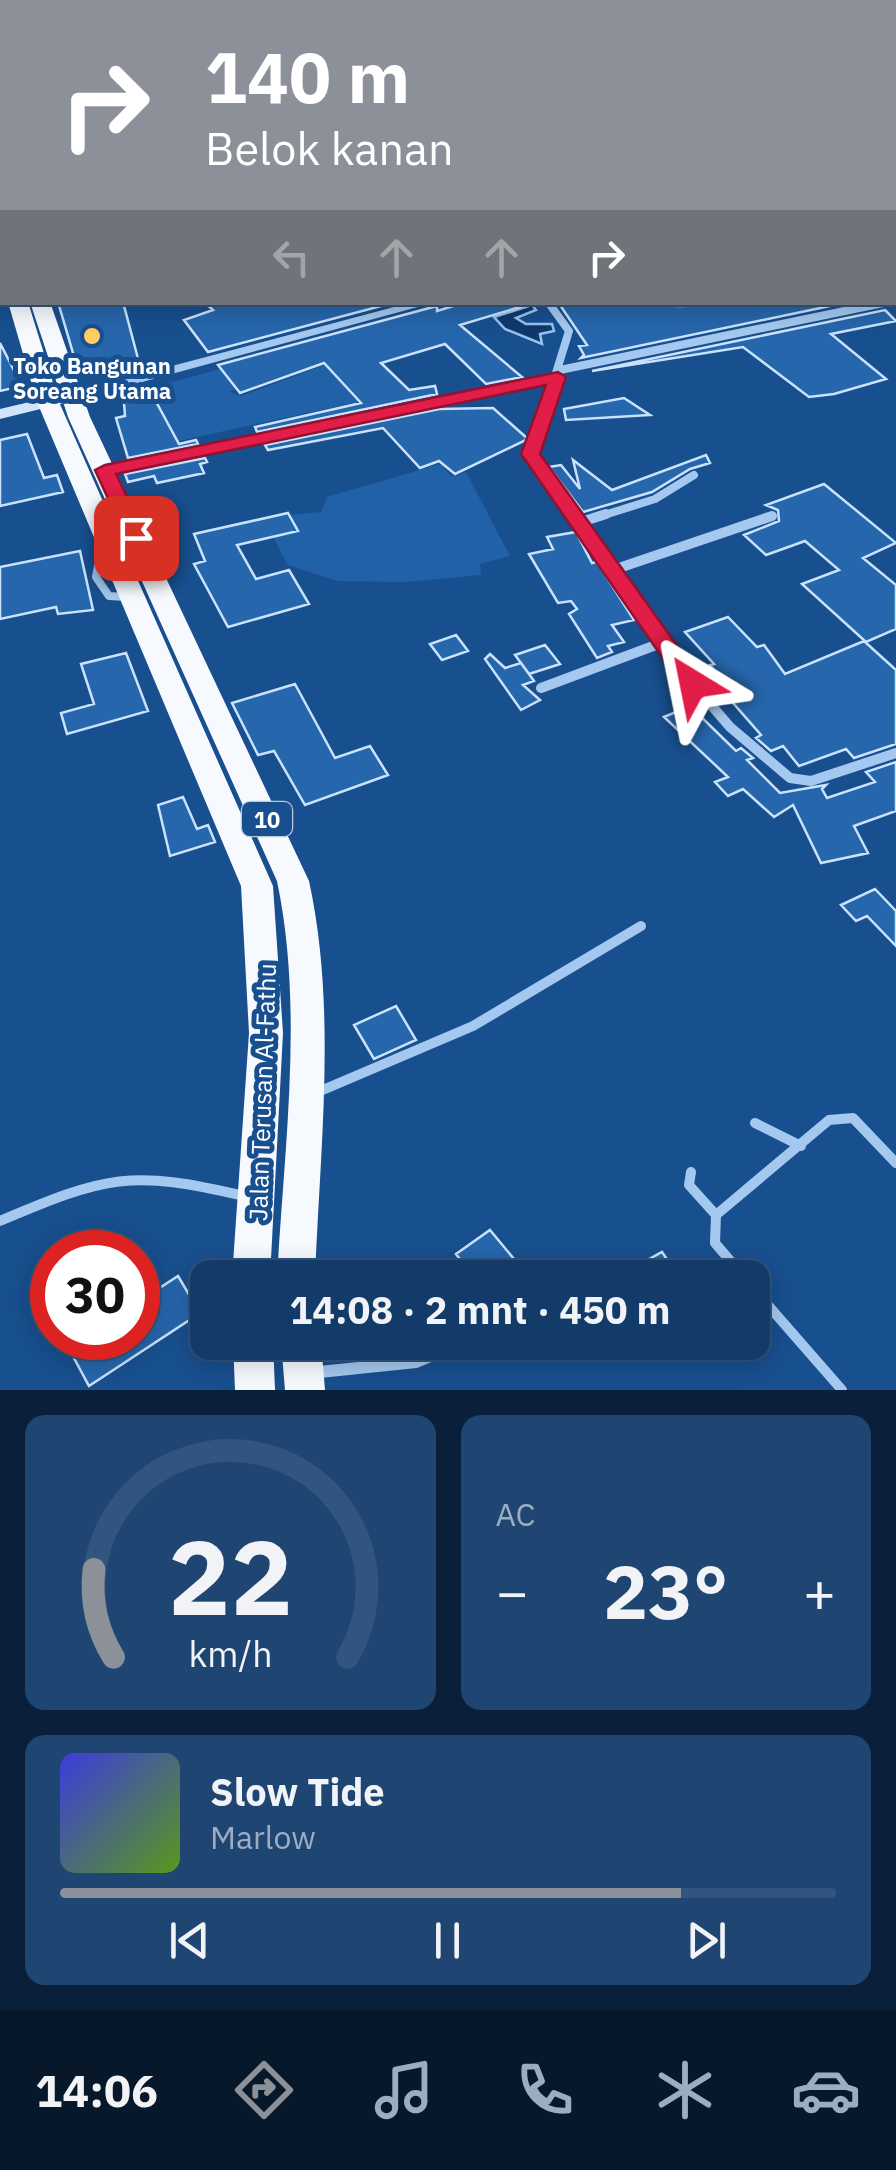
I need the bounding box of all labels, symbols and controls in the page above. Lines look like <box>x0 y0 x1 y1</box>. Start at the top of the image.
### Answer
text: 140 m <box>205 31 410 122</box>
icon: right <box>40 40 170 170</box>
text: Belok kanan <box>205 119 454 177</box>
icon: left <box>264 230 319 285</box>
icon: ahead <box>369 230 424 285</box>
icon: ahead <box>474 230 529 285</box>
icon: right <box>579 230 634 285</box>
marker: Toko Bangunan Soreang Utama <box>81 325 103 347</box>
place label: Toko Bangunan Soreang Utama <box>13 351 171 405</box>
pin <box>94 496 179 581</box>
icon: arrive <box>109 511 164 566</box>
position arrow <box>641 632 745 736</box>
road number: 10 <box>242 802 292 836</box>
street label: Jalan Terusan Al-Fathu <box>241 963 283 1221</box>
speed limit sign: 30 <box>30 1230 160 1360</box>
text: 14:08 · 2 mnt · 450 m <box>289 1285 671 1334</box>
text: AC <box>496 1493 535 1535</box>
text: 22 <box>168 1508 293 1644</box>
text: 23° <box>603 1542 728 1640</box>
text: − <box>496 1556 529 1627</box>
text: + <box>803 1556 836 1627</box>
text: km/h <box>188 1630 272 1677</box>
text: Slow Tide <box>210 1767 385 1816</box>
text: Marlow <box>210 1816 316 1858</box>
icon: previous <box>162 1913 217 1968</box>
icon: pause <box>420 1913 475 1968</box>
icon: next <box>679 1913 734 1968</box>
icon: directions <box>229 2055 299 2125</box>
icon: music <box>369 2055 439 2125</box>
icon: phone <box>510 2055 580 2125</box>
icon: climate <box>650 2055 720 2125</box>
icon: car <box>791 2055 861 2125</box>
text: 14:06 <box>35 2061 158 2119</box>

